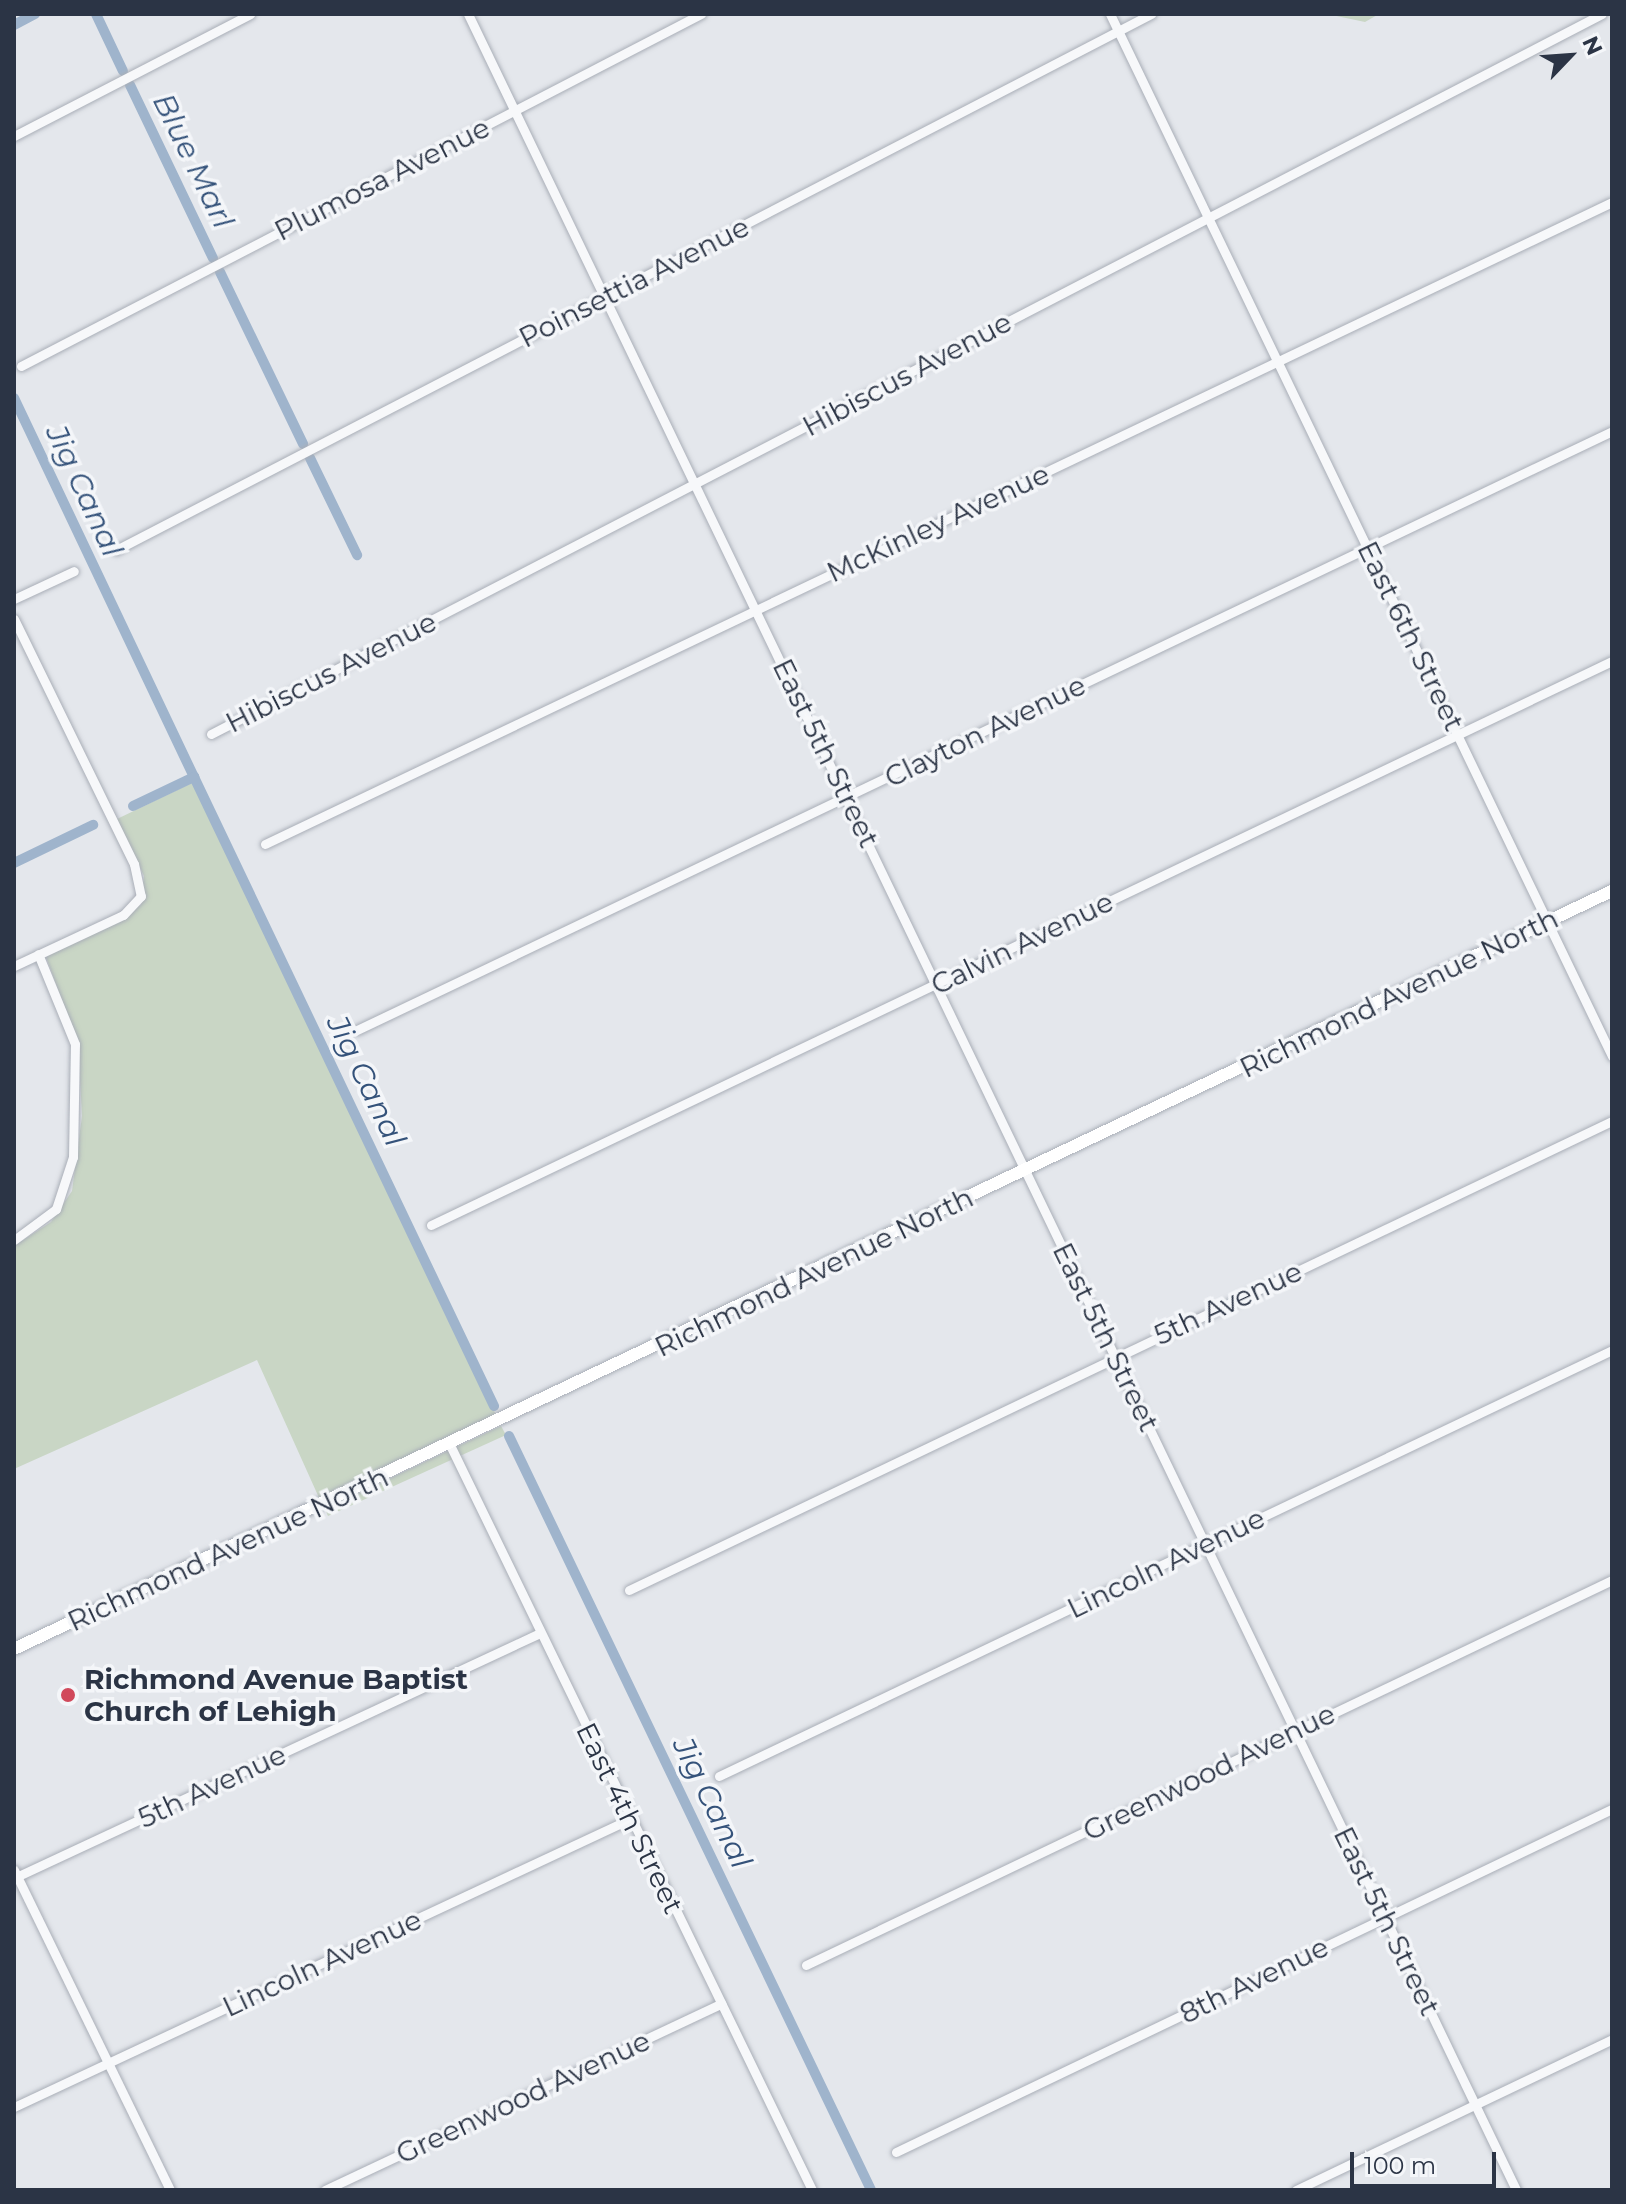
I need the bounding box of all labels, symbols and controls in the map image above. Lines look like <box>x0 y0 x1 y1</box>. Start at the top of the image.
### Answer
north arrow <box>1530 16 1610 96</box>
text: N <box>1576 32 1608 59</box>
water label: Blue Marl <box>145 88 241 234</box>
street label: Plumosa Avenue <box>269 110 495 248</box>
street label: Poinsettia Avenue <box>513 209 755 355</box>
street label: Hibiscus Avenue <box>797 305 1017 443</box>
water label: Jig Canal <box>38 419 130 563</box>
street label: McKinley Avenue <box>822 457 1054 589</box>
street label: East 6th Street <box>1351 536 1471 736</box>
street label: Hibiscus Avenue <box>220 604 442 740</box>
street label: East 5th Street <box>766 653 886 853</box>
street label: Clayton Avenue <box>879 668 1091 794</box>
street label: Calvin Avenue <box>926 884 1118 1002</box>
street label: Richmond Avenue North <box>1234 901 1564 1085</box>
water label: Jig Canal <box>319 1010 413 1152</box>
street label: Richmond Avenue North <box>649 1180 979 1364</box>
street label: East 5th Street <box>1046 1237 1166 1437</box>
street label: 5th Avenue <box>1149 1254 1307 1352</box>
street label: Richmond Avenue North <box>62 1460 394 1638</box>
street label: Lincoln Avenue <box>1062 1501 1270 1625</box>
place label: Richmond Avenue Baptist Church of Lehigh <box>84 1662 468 1728</box>
marker: Richmond Avenue Baptist Church of Lehigh <box>59 1686 77 1704</box>
street label: Greenwood Avenue <box>1077 1696 1341 1848</box>
street label: East 4th Street <box>569 1717 691 1919</box>
water label: Jig Canal <box>665 1732 759 1874</box>
street label: 5th Avenue <box>133 1737 291 1835</box>
street label: East 5th Street <box>1327 1821 1447 2021</box>
street label: Lincoln Avenue <box>217 1902 427 2024</box>
street label: 8th Avenue <box>1174 1930 1334 2030</box>
street label: Greenwood Avenue <box>391 2023 655 2171</box>
scale bar <box>1354 2136 1500 2186</box>
text: 100 m <box>1364 2151 1436 2180</box>

